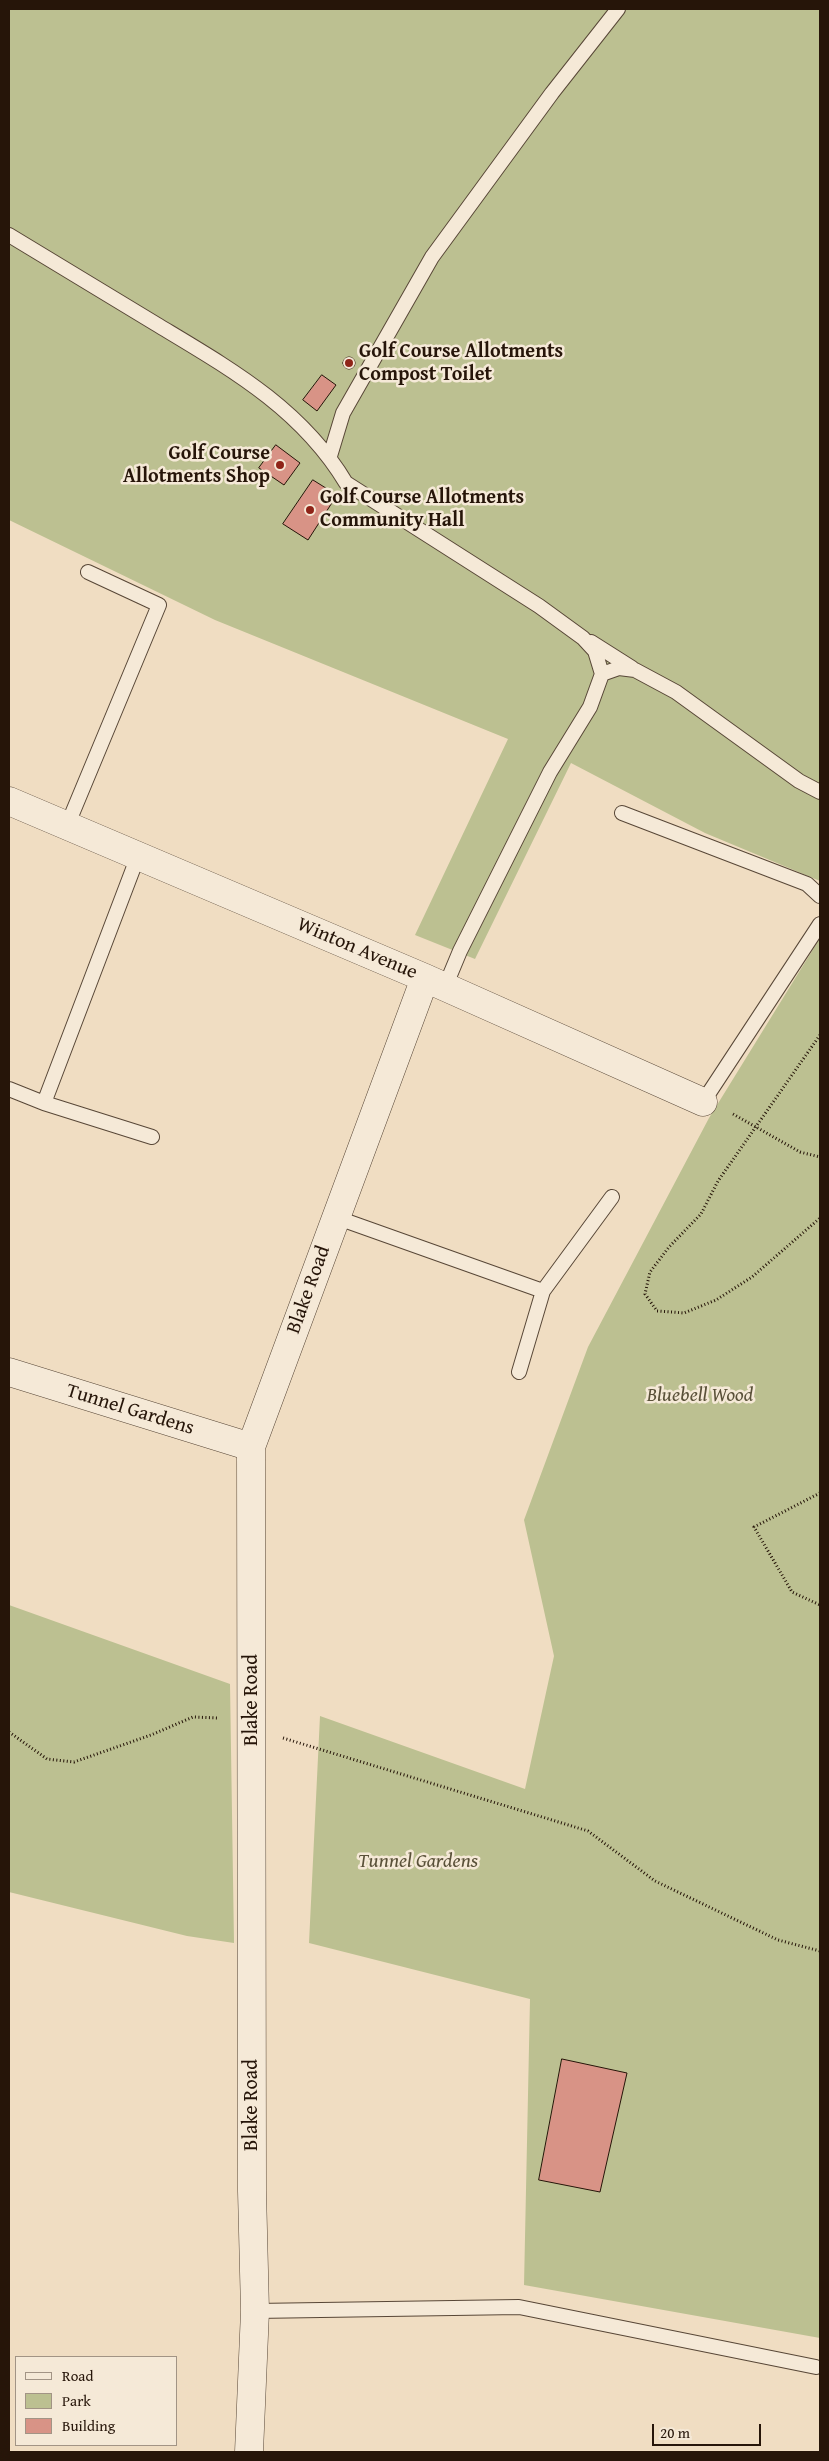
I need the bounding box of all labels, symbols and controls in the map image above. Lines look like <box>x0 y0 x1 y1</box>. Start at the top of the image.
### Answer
place label: Golf Course Allotments Compost Toilet <box>359 340 563 387</box>
marker: Golf Course Allotments Compost Toilet <box>343 357 355 369</box>
place label: Golf Course Allotments Shop <box>123 442 270 489</box>
marker: Golf Course Allotments Shop <box>274 459 286 471</box>
place label: Golf Course Allotments Community Hall <box>320 486 524 533</box>
marker: Golf Course Allotments Community Hall <box>304 504 316 516</box>
street label: Winton Avenue <box>293 913 421 985</box>
street label: Blake Road <box>282 1243 336 1337</box>
street label: Tunnel Gardens <box>63 1379 197 1441</box>
park label: Bluebell Wood <box>647 1384 753 1408</box>
street label: Blake Road <box>240 1654 264 1746</box>
park label: Tunnel Gardens <box>358 1850 478 1874</box>
street label: Blake Road <box>240 2059 264 2151</box>
legend <box>15 2356 178 2446</box>
text: Road <box>62 2365 93 2386</box>
text: Park <box>62 2390 91 2411</box>
scale bar <box>654 2414 763 2446</box>
text: Building <box>62 2415 115 2436</box>
text: 20 m <box>660 2422 690 2443</box>

